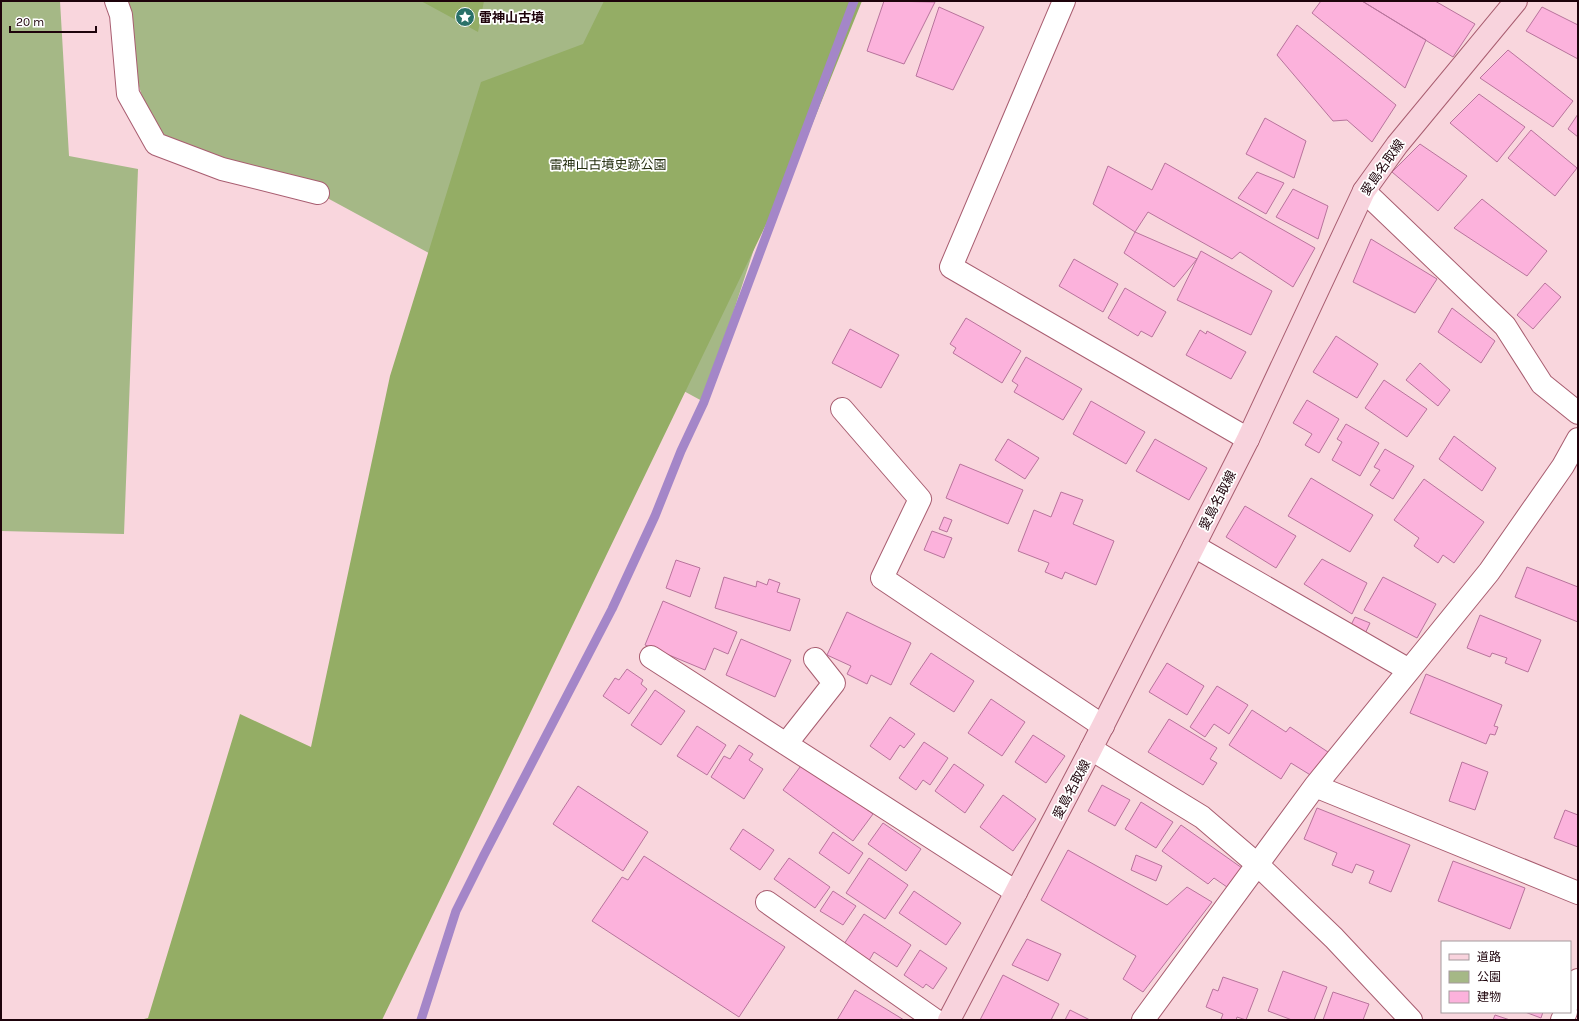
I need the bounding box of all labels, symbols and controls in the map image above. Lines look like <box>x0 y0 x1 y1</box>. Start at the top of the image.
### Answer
place icon: 雷神山古墳 <box>454 6 476 28</box>
scale bar <box>10 8 96 34</box>
place label: 雷神山古墳 <box>479 10 544 25</box>
text: 20 m <box>16 15 44 29</box>
street label: 愛島名取線 <box>1358 136 1407 198</box>
park label: 雷神山古墳史跡公園 <box>549 157 667 172</box>
street label: 愛島名取線 <box>1196 468 1239 533</box>
street label: 愛島名取線 <box>1050 757 1093 821</box>
legend <box>1441 941 1571 1013</box>
text: 道路 <box>1477 950 1501 964</box>
text: 公園 <box>1477 970 1501 984</box>
text: 建物 <box>1477 990 1501 1004</box>

